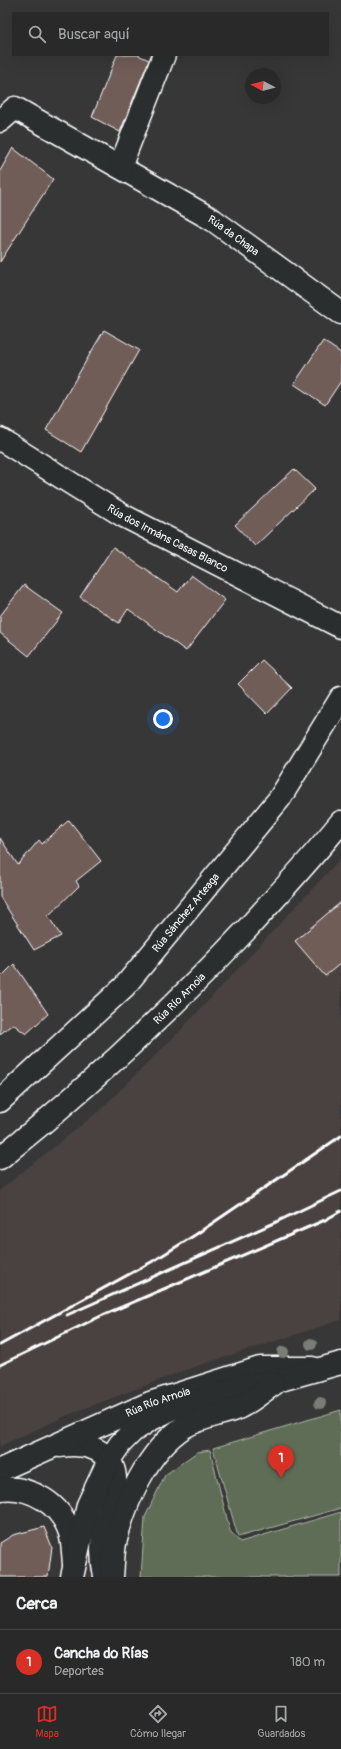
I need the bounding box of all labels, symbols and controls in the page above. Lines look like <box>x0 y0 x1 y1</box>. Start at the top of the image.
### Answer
search box <box>12 12 329 56</box>
icon: search <box>26 23 48 45</box>
text: Buscar aquí <box>58 25 130 44</box>
north arrow <box>245 68 281 104</box>
street label: Rúa da Chapa <box>206 212 262 258</box>
street label: Rúa dos Irmáns Casas Blanco <box>105 501 230 575</box>
your location <box>153 709 173 729</box>
street label: Rúa Sánchez Arteaga <box>149 870 222 955</box>
street label: Rúa Río Arnoia <box>150 970 208 1027</box>
street label: Rúa Río Arnoia <box>123 1384 192 1420</box>
pin: 1 <box>268 1445 294 1478</box>
text: Cerca <box>16 1593 57 1614</box>
text: Cancha do Rías <box>54 1644 148 1663</box>
text: 1 <box>26 1654 32 1670</box>
text: 180 m <box>290 1654 325 1670</box>
text: Deportes <box>54 1663 104 1679</box>
tab: Mapa <box>36 1703 59 1740</box>
tab: Cómo llegar <box>130 1703 186 1740</box>
tab: Guardados <box>257 1703 305 1740</box>

